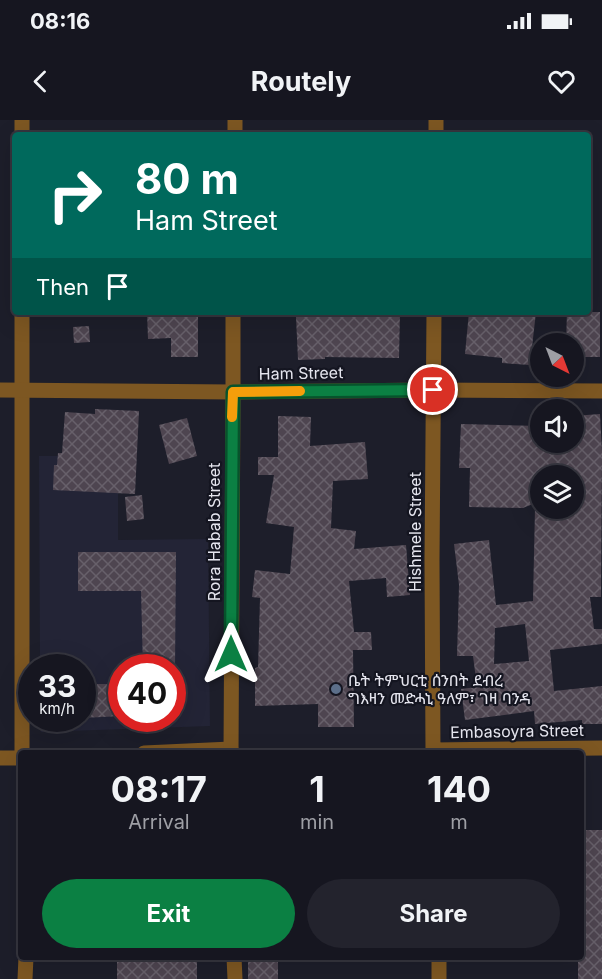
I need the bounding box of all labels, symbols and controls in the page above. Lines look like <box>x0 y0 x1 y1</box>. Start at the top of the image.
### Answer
text: 08:16 <box>30 8 90 34</box>
icon: back <box>24 65 57 98</box>
text: Routely <box>251 65 351 98</box>
icon: heart <box>545 65 578 98</box>
text: 80 m <box>135 153 239 204</box>
icon: right <box>36 156 114 234</box>
text: Ham Street <box>135 204 278 237</box>
icon: arrive <box>101 270 134 303</box>
text: Then <box>36 274 89 300</box>
north arrow <box>530 333 584 387</box>
map controls <box>530 333 584 519</box>
street label: Ham Street <box>259 362 343 384</box>
pin <box>407 364 458 415</box>
icon: arrive <box>416 373 449 406</box>
button: sound <box>530 399 584 453</box>
street label: Rora Habab Street <box>204 463 224 601</box>
button: layers <box>530 465 584 519</box>
street label: Hishmele Street <box>405 472 425 592</box>
position arrow <box>199 622 263 686</box>
speed limit sign: 40 <box>108 654 186 732</box>
text: 33 <box>38 668 76 704</box>
place label: ቤት ትምህርቲ ሰንበት ደብረ ግእዛን መድሓኒ ዓለም፣ ገዛ ባንዳ <box>348 670 531 708</box>
marker: ቤት ትምህርቲ ሰንበት ደብረ ግእዛን መድሓኒ ዓለም፣ ገዛ ባንዳ <box>329 682 343 696</box>
text: km/h <box>39 699 75 718</box>
street label: Embasoyra Street <box>450 720 584 742</box>
text: 08:17 <box>111 767 207 811</box>
text: 1 <box>309 767 325 811</box>
text: 140 <box>427 767 491 811</box>
text: Arrival <box>128 810 190 834</box>
text: min <box>300 810 334 834</box>
text: m <box>450 810 468 834</box>
button: Exit <box>42 879 295 948</box>
button: Share <box>307 879 560 948</box>

